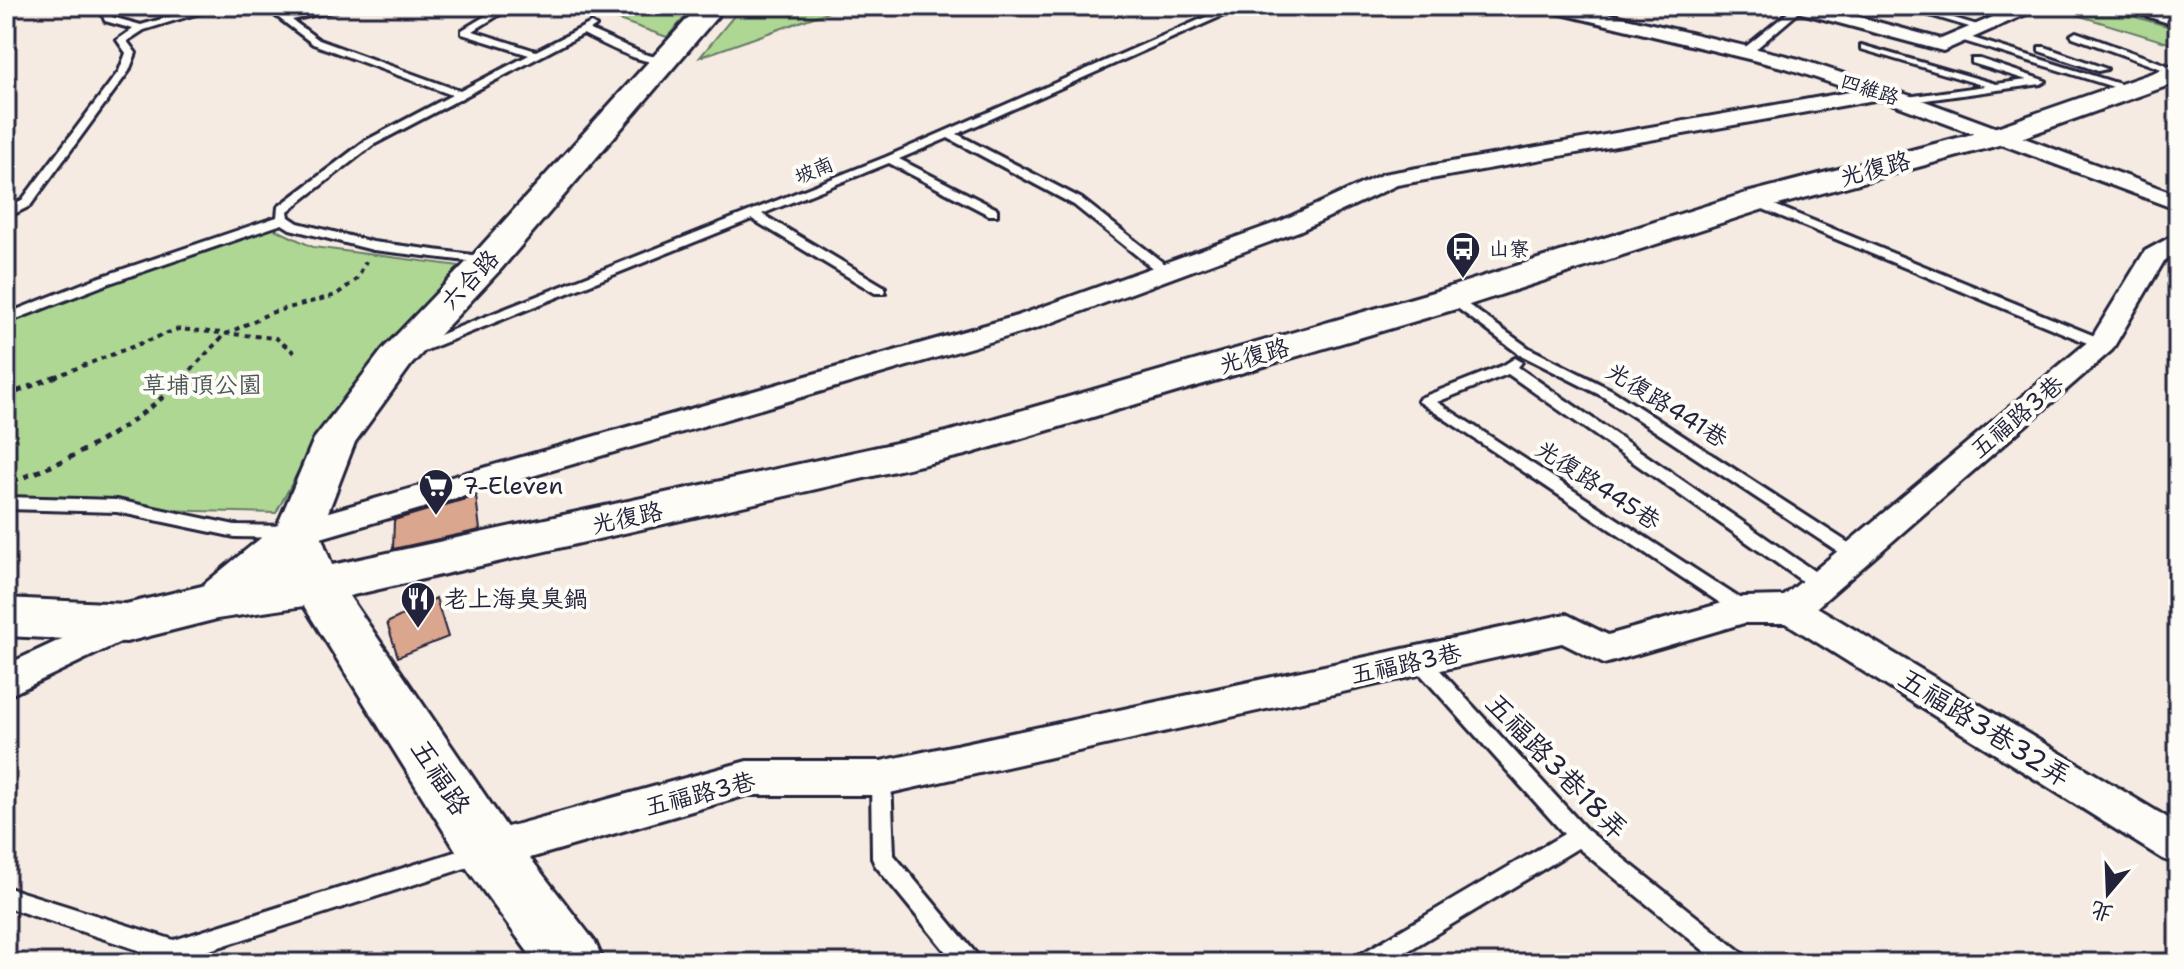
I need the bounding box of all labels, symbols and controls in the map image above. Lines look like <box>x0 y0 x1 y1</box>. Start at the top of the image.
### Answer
street label: 四維路 <box>1837 67 1903 111</box>
street label: 光復路 <box>1836 144 1914 194</box>
street label: 坡南 <box>791 150 837 190</box>
bus stop icon: 山寮 <box>1444 230 1482 280</box>
place label: 山寮 <box>1489 236 1529 262</box>
street label: 六合路 <box>434 243 506 317</box>
street label: 光復路 <box>1215 331 1293 381</box>
street label: 光復路441巷 <box>1600 355 1734 455</box>
street label: 五福路3巷 <box>1964 368 2070 466</box>
park label: 草埔頂公園 <box>142 369 262 401</box>
street label: 光復路445巷 <box>1529 433 1667 537</box>
supermarket icon: 7-Eleven <box>417 467 455 517</box>
place label: 7-Eleven <box>462 470 563 502</box>
street label: 光復路 <box>588 495 666 541</box>
restaurant icon: 老上海臭臭鍋 <box>399 580 437 630</box>
place label: 老上海臭臭鍋 <box>444 583 588 615</box>
street label: 五福路3巷 <box>1347 637 1465 691</box>
street label: 五福路3巷32弄 <box>1891 659 2079 795</box>
street label: 五福路3巷18弄 <box>1477 684 1637 848</box>
street label: 五福路 <box>402 731 480 823</box>
street label: 五福路3巷 <box>641 765 759 823</box>
north arrow <box>2068 853 2148 933</box>
text: 北 <box>2087 894 2117 929</box>

